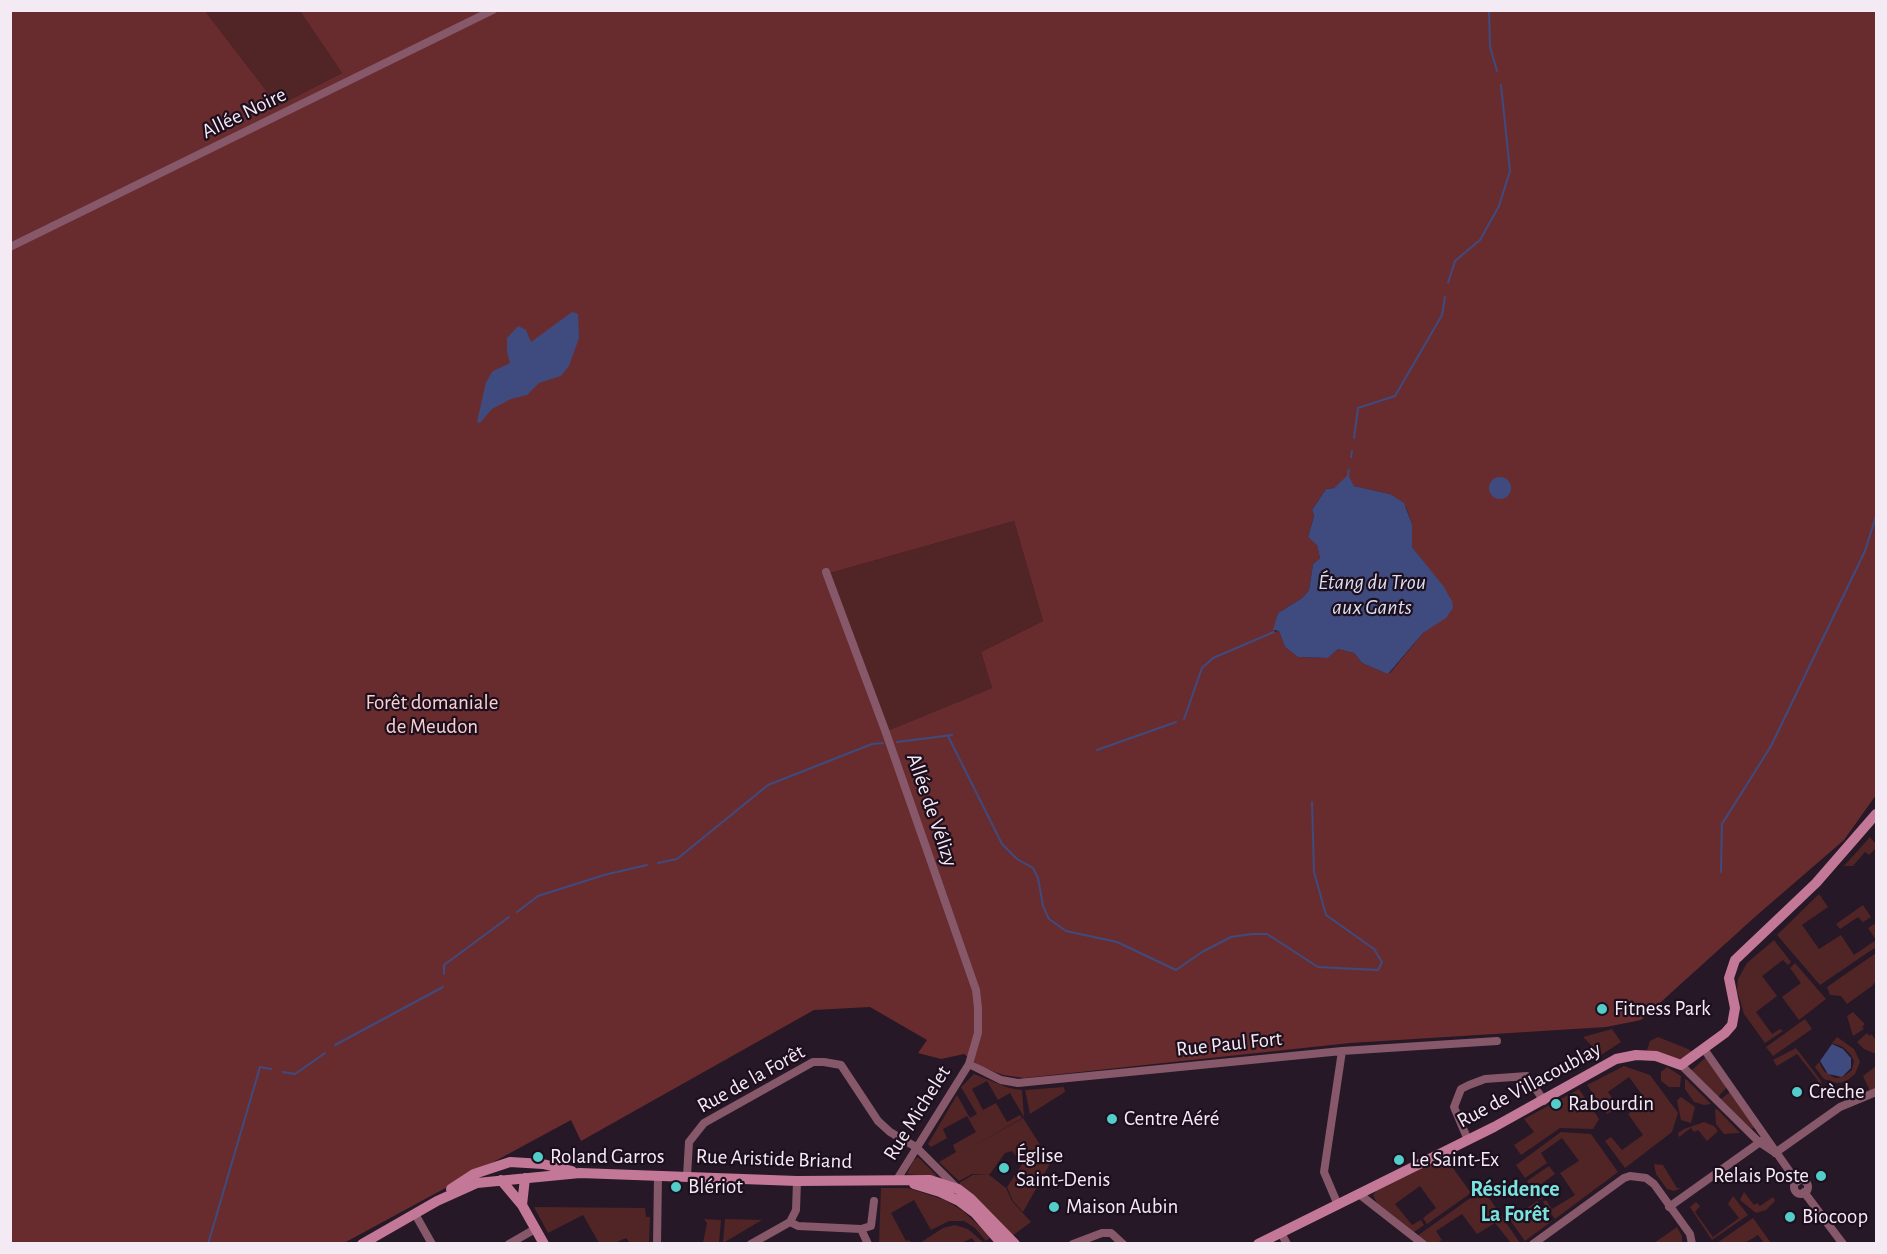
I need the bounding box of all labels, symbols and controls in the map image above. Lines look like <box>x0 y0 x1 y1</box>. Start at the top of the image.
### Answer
street label: Allée Noire <box>198 82 290 144</box>
water label: Étang du Trou aux Gants <box>1318 569 1426 620</box>
park label: Forêt domaniale de Meudon <box>366 690 498 740</box>
street label: Allée de Vélizy <box>901 750 963 870</box>
place label: Fitness Park <box>1614 996 1711 1022</box>
marker: Fitness Park <box>1595 1002 1609 1016</box>
street label: Rue Paul Fort <box>1175 1026 1283 1062</box>
street label: Rue de Villacoublay <box>1453 1036 1605 1134</box>
street label: Rue de la Forêt <box>693 1039 809 1119</box>
street label: Rue Michelet <box>878 1061 956 1165</box>
place label: Crèche <box>1809 1079 1865 1105</box>
marker: Crèche <box>1790 1085 1804 1099</box>
place label: Rabourdin <box>1568 1091 1654 1117</box>
marker: Rabourdin <box>1549 1097 1563 1111</box>
place label: Centre Aéré <box>1124 1106 1220 1132</box>
marker: Centre Aéré <box>1105 1112 1119 1126</box>
place label: Église Saint-Denis <box>1016 1143 1110 1193</box>
place label: Roland Garros <box>550 1144 665 1170</box>
street label: Rue Aristide Briand <box>695 1144 853 1174</box>
place label: Le Saint-Ex <box>1411 1147 1499 1173</box>
marker: Roland Garros <box>531 1150 545 1164</box>
marker: Le Saint-Ex <box>1392 1153 1406 1167</box>
marker: Église Saint-Denis <box>997 1161 1011 1175</box>
place label: Relais Poste <box>1713 1163 1809 1189</box>
marker: Relais Poste <box>1814 1169 1828 1183</box>
place label: Blériot <box>688 1174 743 1200</box>
district label: Résidence La Forêt <box>1470 1176 1560 1228</box>
marker: Blériot <box>669 1180 683 1194</box>
place label: Maison Aubin <box>1066 1194 1178 1220</box>
marker: Maison Aubin <box>1047 1200 1061 1214</box>
place label: Biocoop <box>1802 1204 1868 1230</box>
marker: Biocoop <box>1783 1210 1797 1224</box>

